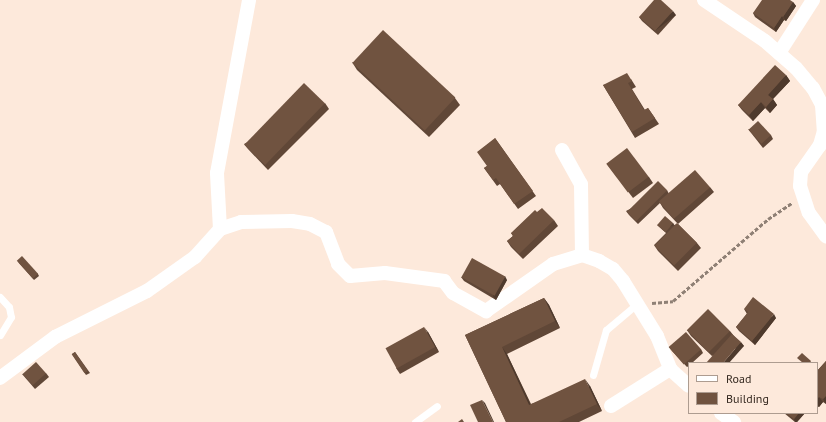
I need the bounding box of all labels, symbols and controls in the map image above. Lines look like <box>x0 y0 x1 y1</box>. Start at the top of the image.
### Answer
legend <box>688 362 818 414</box>
text: Road <box>726 371 751 386</box>
text: Building <box>726 391 769 406</box>

